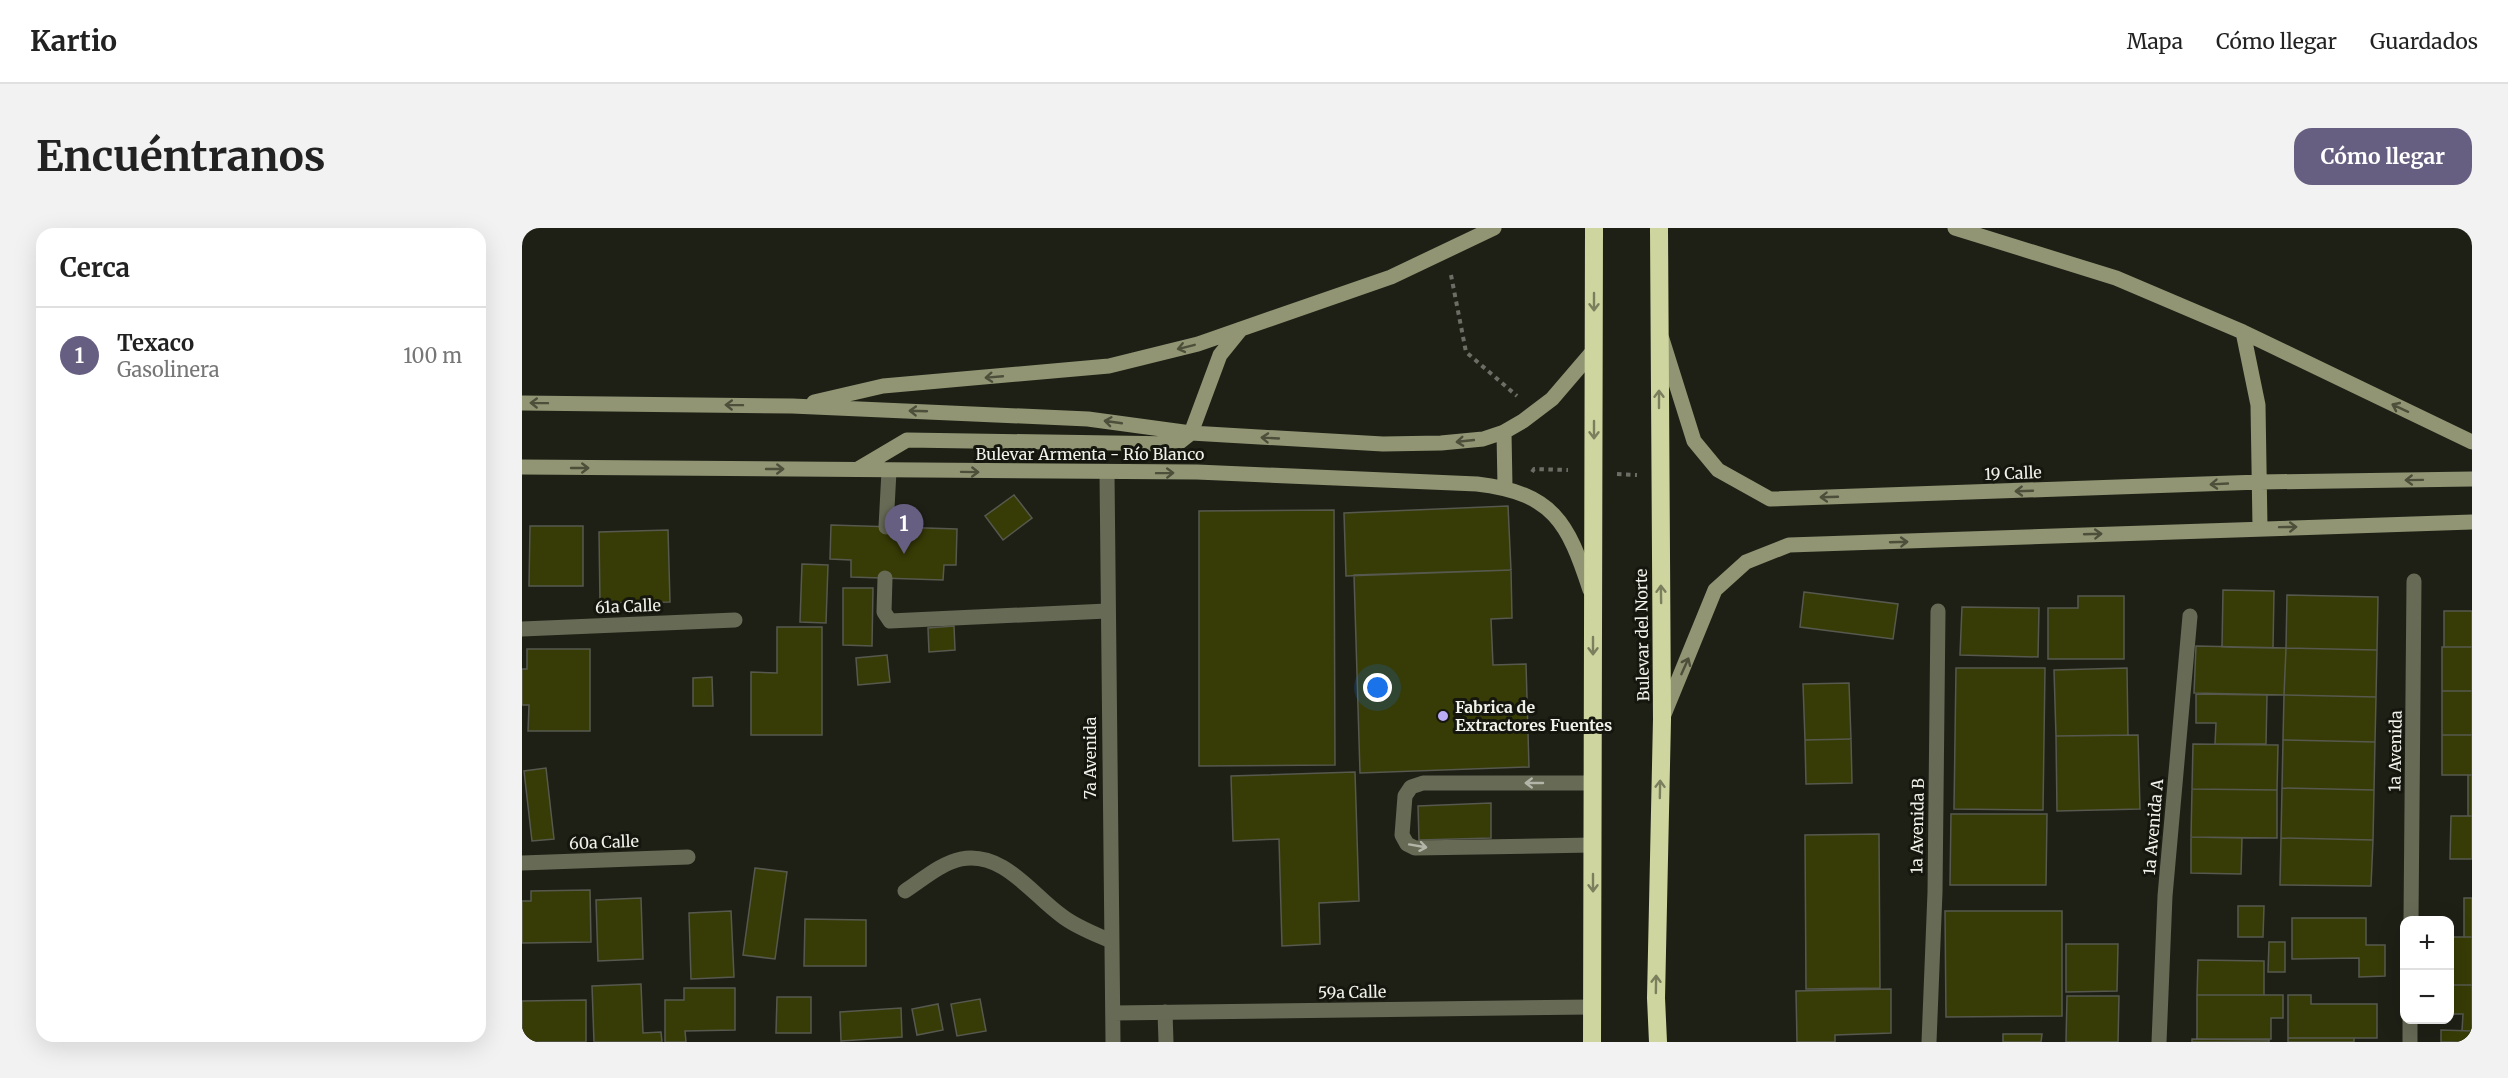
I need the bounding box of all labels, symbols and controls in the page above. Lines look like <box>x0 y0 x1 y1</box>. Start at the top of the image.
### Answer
text: Kartio <box>30 23 117 59</box>
text: Mapa <box>2127 28 2183 55</box>
text: Cómo llegar <box>2216 28 2337 55</box>
text: Guardados <box>2370 28 2478 55</box>
button: Cómo llegar <box>2294 128 2472 185</box>
text: Encuéntranos <box>36 130 325 182</box>
text: Cerca <box>60 251 130 284</box>
one-way arrow <box>1588 291 1600 311</box>
text: Texaco <box>117 329 194 357</box>
one-way arrow <box>1177 341 1196 353</box>
text: 1 <box>75 343 84 368</box>
text: 100 m <box>403 343 462 368</box>
text: Gasolinera <box>117 357 219 382</box>
one-way arrow <box>984 372 1004 383</box>
one-way arrow <box>1653 389 1665 409</box>
one-way arrow <box>529 397 549 409</box>
one-way arrow <box>724 400 744 411</box>
one-way arrow <box>2392 402 2410 414</box>
one-way arrow <box>908 406 928 417</box>
one-way arrow <box>1103 417 1123 428</box>
one-way arrow <box>1588 419 1600 439</box>
one-way arrow <box>1260 432 1280 443</box>
one-way arrow <box>1455 436 1475 447</box>
street label: Bulevar Armenta - Río Blanco <box>976 444 1204 464</box>
one-way arrow <box>570 462 590 474</box>
street label: 19 Calle <box>1984 462 2042 484</box>
one-way arrow <box>765 464 785 475</box>
one-way arrow <box>960 466 980 478</box>
one-way arrow <box>1155 467 1175 479</box>
one-way arrow <box>2404 474 2424 486</box>
one-way arrow <box>2209 479 2229 490</box>
one-way arrow <box>2014 485 2034 497</box>
one-way arrow <box>1819 491 1839 503</box>
pin: 1 <box>884 504 923 554</box>
one-way arrow <box>2278 521 2298 532</box>
one-way arrow <box>2083 529 2103 540</box>
one-way arrow <box>1888 536 1908 548</box>
street label: Bulevar del Norte <box>1631 569 1653 701</box>
one-way arrow <box>1655 584 1667 604</box>
street label: 61a Calle <box>595 595 661 617</box>
one-way arrow <box>1587 635 1599 655</box>
one-way arrow <box>1680 657 1692 675</box>
your location <box>1363 673 1392 702</box>
place label: Fabrica de Extractores Fuentes <box>1455 697 1612 735</box>
marker: Fabrica de Extractores Fuentes <box>1436 709 1450 723</box>
street label: 1a Avenida <box>2384 710 2406 792</box>
street label: 7a Avenida <box>1080 716 1100 799</box>
one-way arrow <box>1525 777 1545 789</box>
street label: 1a Avenida A <box>2139 777 2167 876</box>
street label: 1a Avenida B <box>1906 778 1928 874</box>
one-way arrow <box>1654 779 1666 799</box>
street label: 60a Calle <box>569 831 639 853</box>
one-way arrow <box>1408 841 1427 852</box>
one-way arrow <box>1587 872 1599 892</box>
map controls <box>2400 916 2454 1024</box>
button: + <box>2400 916 2454 970</box>
button: − <box>2400 970 2454 1024</box>
one-way arrow <box>1650 974 1662 994</box>
street label: 59a Calle <box>1318 981 1386 1003</box>

